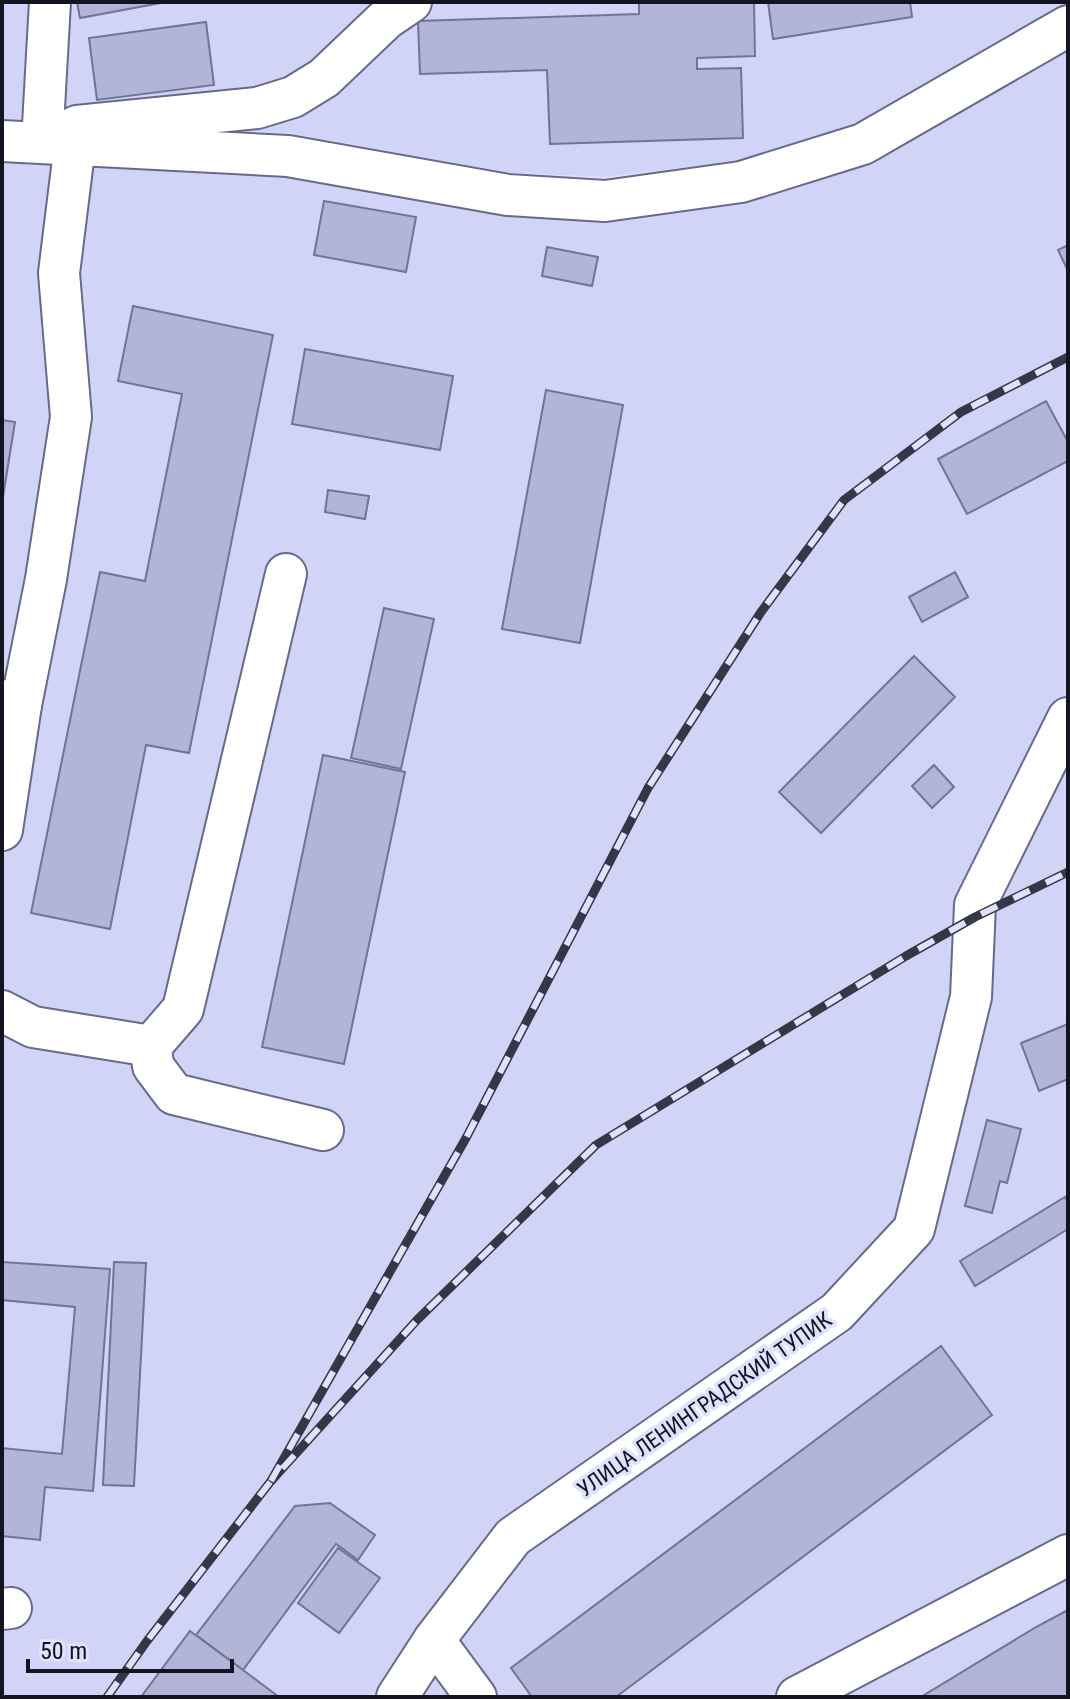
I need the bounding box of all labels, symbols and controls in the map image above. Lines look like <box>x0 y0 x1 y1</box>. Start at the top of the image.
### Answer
street label: УЛИЦА ЛЕНИНГРАДСКИЙ ТУПИК <box>572 1306 837 1502</box>
scale bar <box>28 1623 232 1673</box>
text: 50 m <box>40 1637 87 1665</box>

